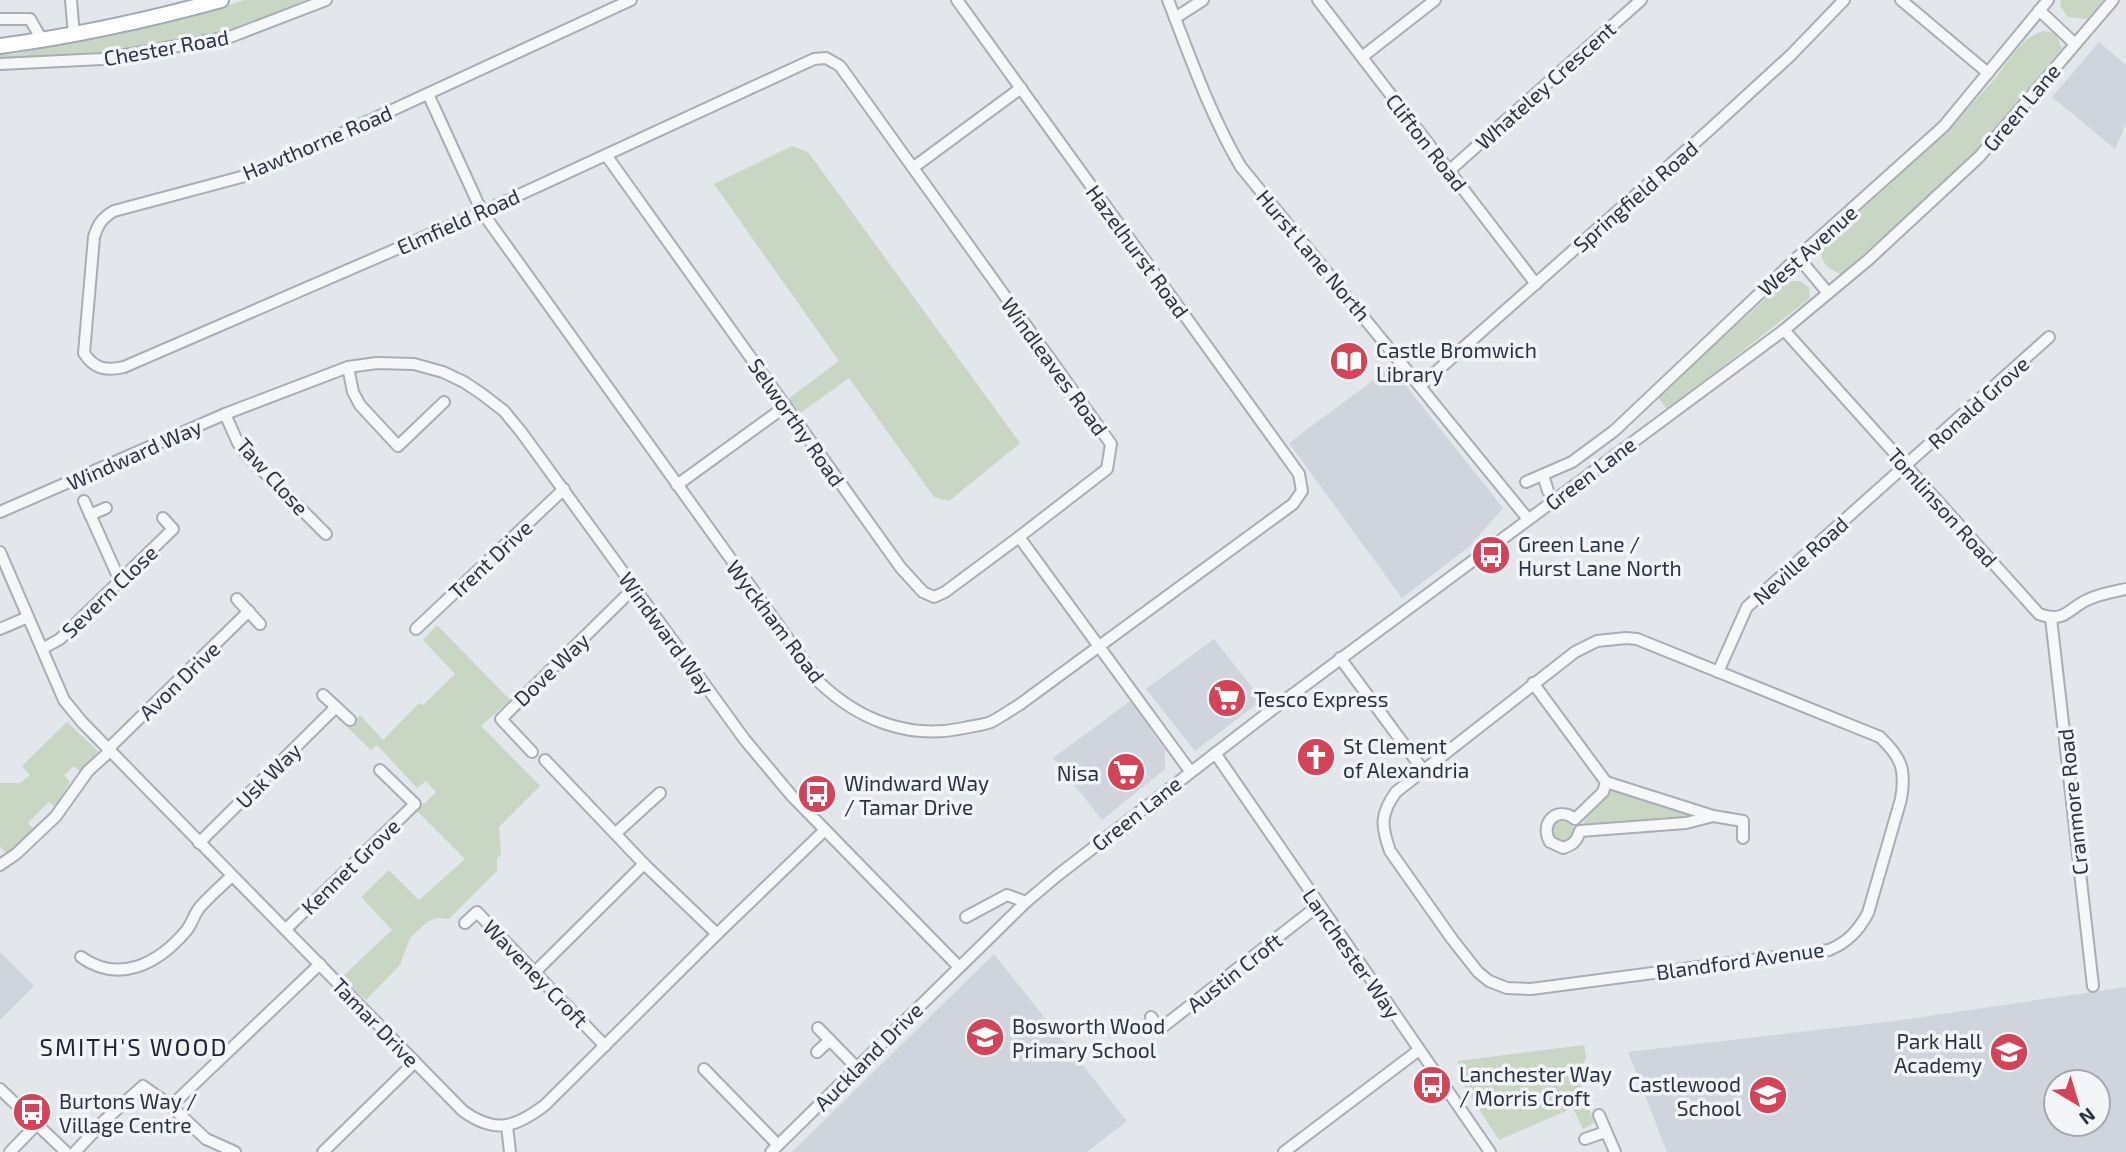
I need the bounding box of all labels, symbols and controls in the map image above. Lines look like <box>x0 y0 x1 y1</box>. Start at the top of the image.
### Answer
street label: Whateley Crescent <box>1470 16 1620 154</box>
street label: Chester Road <box>102 24 230 70</box>
street label: Green Lane <box>1977 58 2065 156</box>
street label: Clifton Road <box>1381 88 1473 196</box>
street label: Hawthorne Road <box>239 99 395 185</box>
street label: Springfield Road <box>1568 135 1702 257</box>
street label: Hazelhurst Road <box>1081 180 1195 322</box>
street label: Elmfield Road <box>393 183 523 259</box>
street label: Hurst Lane North <box>1252 184 1376 326</box>
street label: West Avenue <box>1753 199 1861 301</box>
street label: Windleaves Road <box>997 292 1113 440</box>
place label: Castle Bromwich Library <box>1376 337 1537 386</box>
library icon: Castle Bromwich Library <box>1328 340 1370 382</box>
street label: Ronald Grove <box>1922 350 2034 454</box>
street label: Selworthy Road <box>744 353 850 491</box>
street label: Windward Way <box>63 413 205 495</box>
street label: Green Lane <box>1540 431 1640 515</box>
street label: Taw Close <box>232 432 314 520</box>
street label: Tomlinson Road <box>1883 442 2003 572</box>
street label: Neville Road <box>1747 511 1853 609</box>
street label: Trent Drive <box>443 514 537 604</box>
place label: Green Lane / Hurst Lane North <box>1518 531 1682 580</box>
bus stop icon: Green Lane / Hurst Lane North <box>1470 534 1512 576</box>
street label: Severn Close <box>56 539 162 643</box>
street label: Wyckham Road <box>722 555 830 687</box>
street label: Windward Way <box>614 567 720 699</box>
street label: Dove Way <box>508 627 594 711</box>
street label: Avon Drive <box>134 635 224 725</box>
supermarket icon: Tesco Express <box>1206 677 1248 719</box>
place label: Tesco Express <box>1254 686 1388 711</box>
street label: Cranmore Road <box>2052 728 2092 876</box>
place label: St Clement of Alexandria <box>1343 733 1469 782</box>
church icon: St Clement of Alexandria <box>1295 736 1337 778</box>
street label: Usk Way <box>230 737 306 813</box>
supermarket icon: Nisa <box>1105 751 1147 793</box>
place label: Nisa <box>1057 760 1099 785</box>
place label: Windward Way / Tamar Drive <box>844 770 989 819</box>
street label: Green Lane <box>1086 770 1186 856</box>
bus stop icon: Windward Way / Tamar Drive <box>796 773 838 815</box>
street label: Kennet Grove <box>296 813 404 919</box>
street label: Lanchester Way <box>1298 883 1406 1023</box>
street label: Waveney Croft <box>478 914 594 1032</box>
street label: Austin Croft <box>1181 927 1287 1017</box>
street label: Blandford Avenue <box>1654 936 1826 984</box>
street label: Tamar Drive <box>327 972 425 1072</box>
street label: Auckland Drive <box>809 997 927 1115</box>
place label: Bosworth Wood Primary School <box>1012 1013 1165 1062</box>
school or university icon: Bosworth Wood Primary School <box>964 1016 1006 1058</box>
place label: Park Hall Academy <box>1894 1028 1983 1077</box>
school or university icon: Park Hall Academy <box>1988 1031 2030 1073</box>
district label: SMITH'S WOOD <box>39 1032 229 1061</box>
place label: Lanchester Way / Morris Croft <box>1459 1061 1612 1110</box>
bus stop icon: Lanchester Way / Morris Croft <box>1411 1064 1453 1106</box>
north arrow <box>2042 1068 2112 1138</box>
place label: Castlewood School <box>1628 1071 1742 1120</box>
school or university icon: Castlewood School <box>1747 1074 1789 1116</box>
place label: Burtons Way / Village Centre <box>59 1088 197 1137</box>
bus stop icon: Burtons Way / Village Centre <box>11 1091 53 1133</box>
text: N <box>2075 1104 2100 1130</box>

